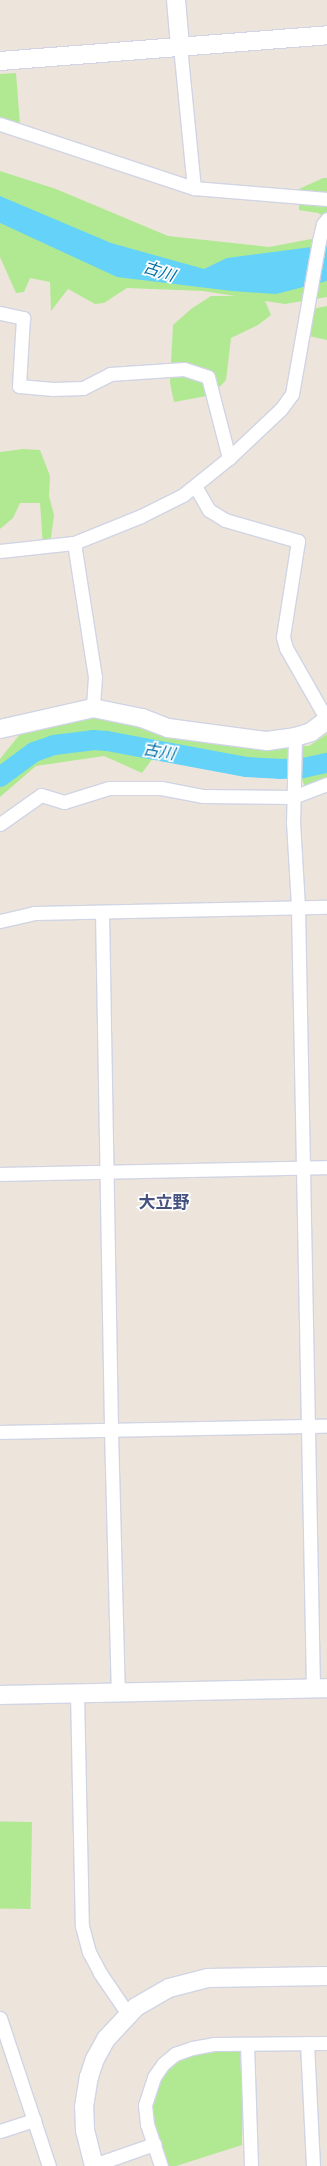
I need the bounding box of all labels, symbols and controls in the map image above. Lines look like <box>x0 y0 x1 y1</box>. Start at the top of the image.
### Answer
water label: 古川 <box>141 258 177 286</box>
water label: 古川 <box>142 740 176 764</box>
district label: 大立野 <box>139 1193 189 1213</box>

